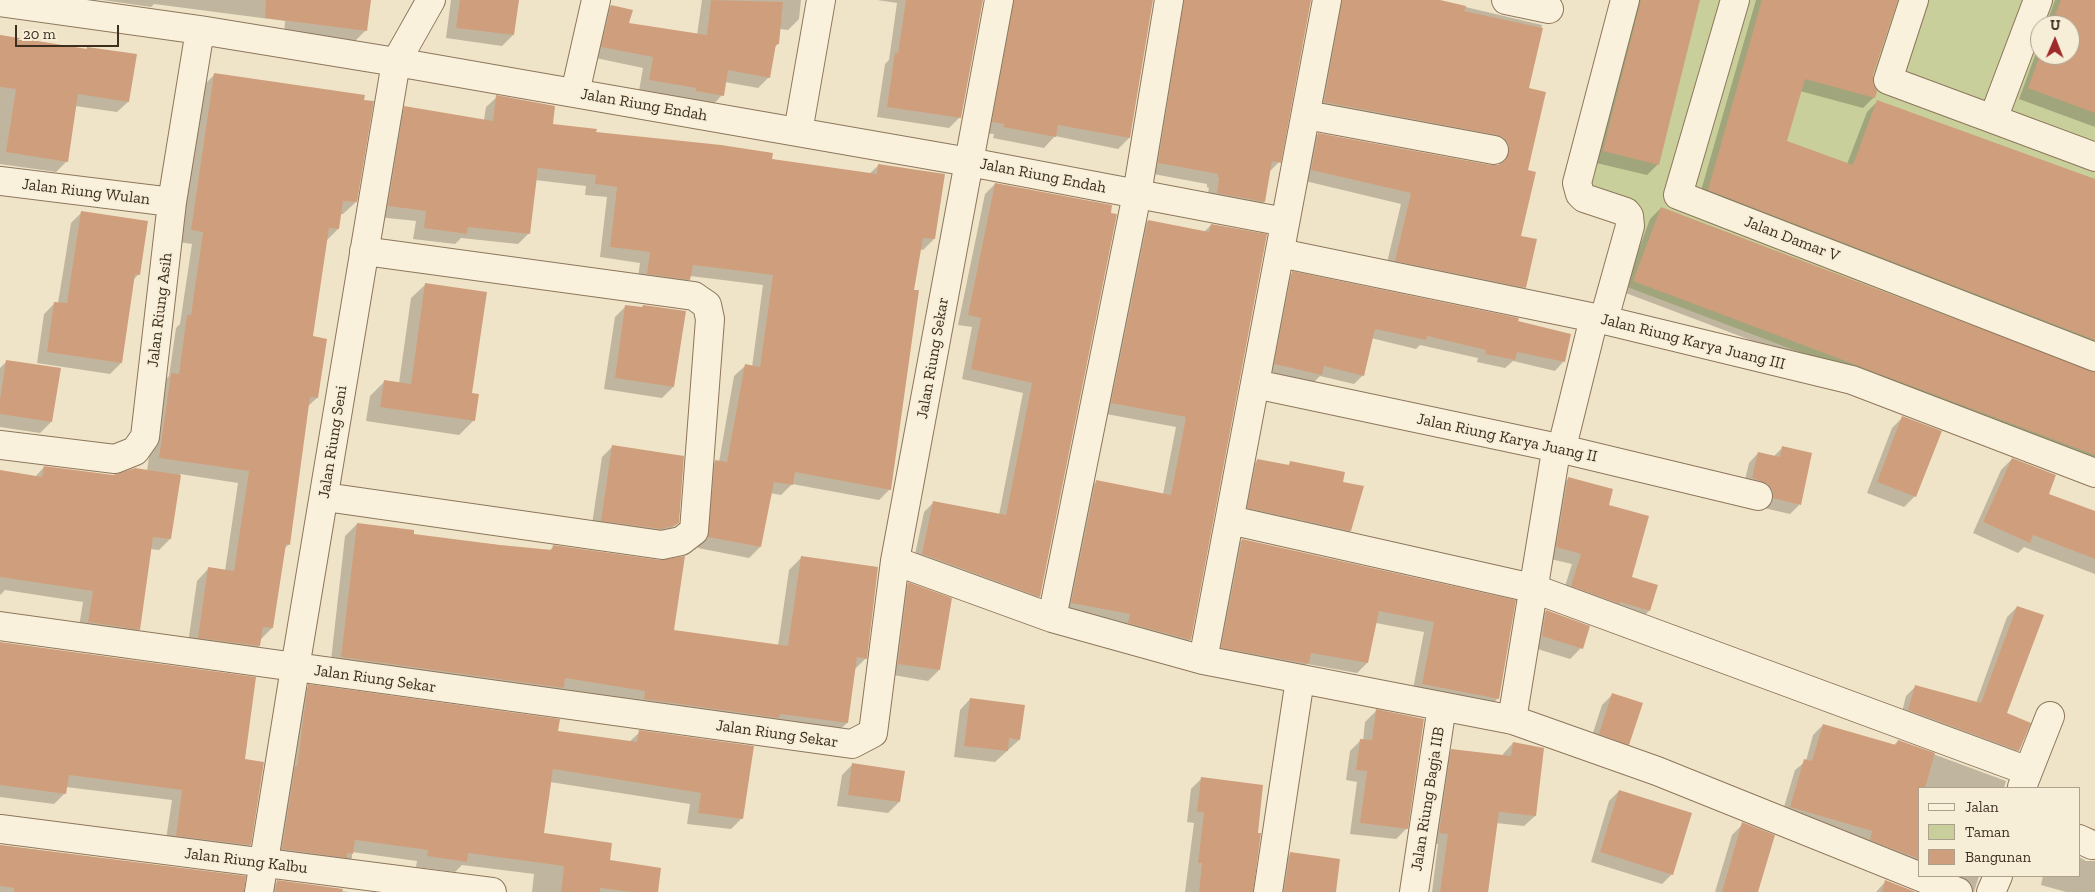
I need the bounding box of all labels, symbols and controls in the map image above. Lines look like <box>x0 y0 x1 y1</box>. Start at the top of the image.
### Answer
scale bar <box>18 15 121 47</box>
north arrow <box>2030 15 2080 65</box>
text: U <box>2050 17 2060 34</box>
text: 20 m <box>23 25 56 43</box>
street label: Jalan Riung Endah <box>579 84 709 126</box>
street label: Jalan Riung Endah <box>978 154 1108 198</box>
street label: Jalan Riung Wulan <box>21 175 151 209</box>
street label: Jalan Damar V <box>1742 212 1842 266</box>
street label: Jalan Riung Asih <box>143 252 177 368</box>
street label: Jalan Riung Sekar <box>913 296 953 420</box>
street label: Jalan Riung Karya Juang III <box>1599 310 1787 374</box>
street label: Jalan Riung Seni <box>315 384 351 500</box>
street label: Jalan Riung Karya Juang II <box>1415 409 1599 467</box>
street label: Jalan Riung Sekar <box>313 661 437 697</box>
street label: Jalan Riung Sekar <box>715 716 839 752</box>
street label: Jalan Riung Bagja IIB <box>1407 725 1449 873</box>
legend <box>1918 787 2080 877</box>
text: Jalan <box>1965 798 1999 816</box>
text: Taman <box>1965 823 2010 841</box>
street label: Jalan Riung Kalbu <box>183 844 309 878</box>
text: Bangunan <box>1965 848 2031 866</box>

